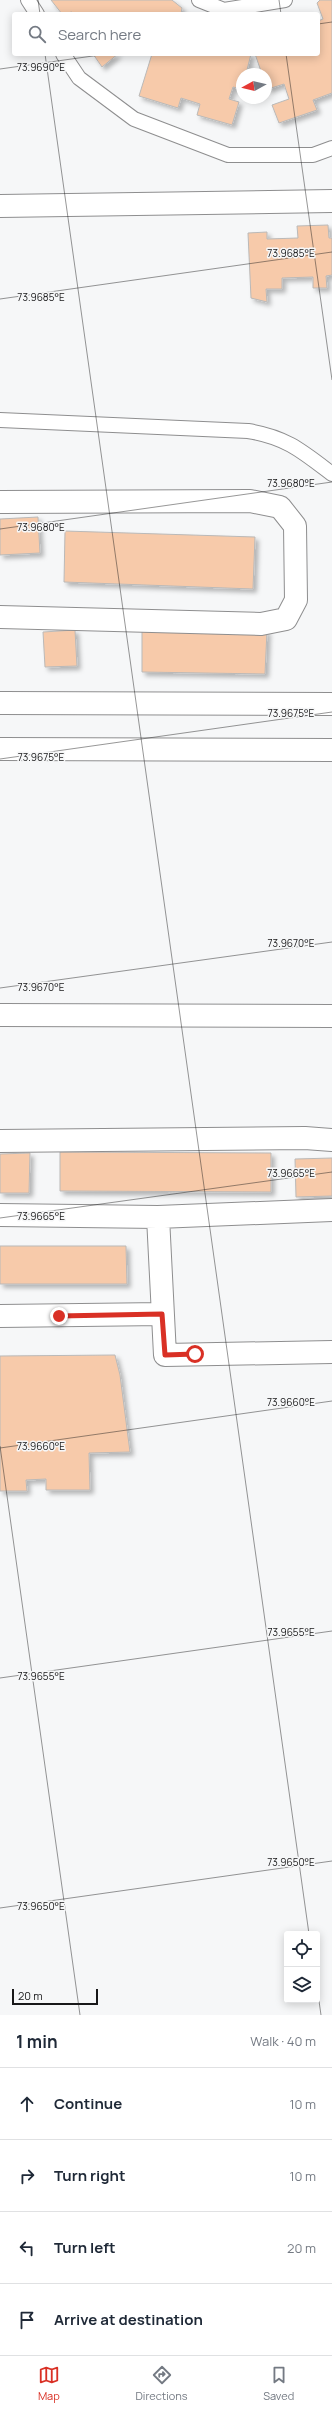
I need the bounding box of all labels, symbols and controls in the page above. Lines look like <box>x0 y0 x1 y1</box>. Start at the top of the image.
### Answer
search box <box>12 12 320 56</box>
icon: search <box>26 23 48 45</box>
text: Search here <box>58 24 141 45</box>
text: 73.9690°E <box>17 60 65 74</box>
north arrow <box>236 68 272 104</box>
text: 73.9685°E <box>267 246 315 260</box>
text: 73.9685°E <box>17 290 65 304</box>
text: 73.9680°E <box>267 476 315 490</box>
text: 73.9680°E <box>17 520 65 534</box>
text: 73.9675°E <box>268 706 315 720</box>
text: 73.9675°E <box>18 750 65 764</box>
text: 73.9670°E <box>268 936 315 950</box>
text: 73.9670°E <box>18 980 65 994</box>
text: 73.9665°E <box>267 1166 315 1180</box>
text: 73.9665°E <box>17 1209 65 1223</box>
route end <box>50 1307 68 1325</box>
route start <box>186 1345 204 1363</box>
text: 73.9660°E <box>267 1395 315 1409</box>
text: 73.9660°E <box>17 1439 65 1453</box>
text: 73.9655°E <box>267 1625 315 1639</box>
text: 73.9655°E <box>17 1669 65 1683</box>
text: 73.9650°E <box>267 1855 315 1869</box>
text: 73.9650°E <box>17 1899 65 1913</box>
map controls <box>284 1931 320 2003</box>
button: locate <box>284 1931 320 1967</box>
button: layers <box>284 1967 320 2003</box>
scale bar <box>12 1987 98 2006</box>
text: 20 m <box>18 1988 43 2003</box>
text: 1 min <box>16 2030 58 2053</box>
text: Walk · 40 m <box>250 2032 316 2050</box>
icon: ahead <box>16 2093 38 2115</box>
text: Continue <box>54 2093 122 2114</box>
text: 10 m <box>289 2095 316 2113</box>
icon: right <box>16 2165 38 2187</box>
text: Turn right <box>54 2165 125 2186</box>
text: 10 m <box>289 2167 316 2185</box>
icon: left <box>16 2237 38 2259</box>
text: Turn left <box>54 2237 116 2258</box>
text: 20 m <box>287 2239 316 2257</box>
icon: arrive <box>16 2309 38 2331</box>
text: Arrive at destination <box>54 2309 203 2330</box>
tab: Map <box>38 2364 60 2403</box>
tab: Directions <box>135 2364 188 2403</box>
tab: Saved <box>263 2364 294 2403</box>

